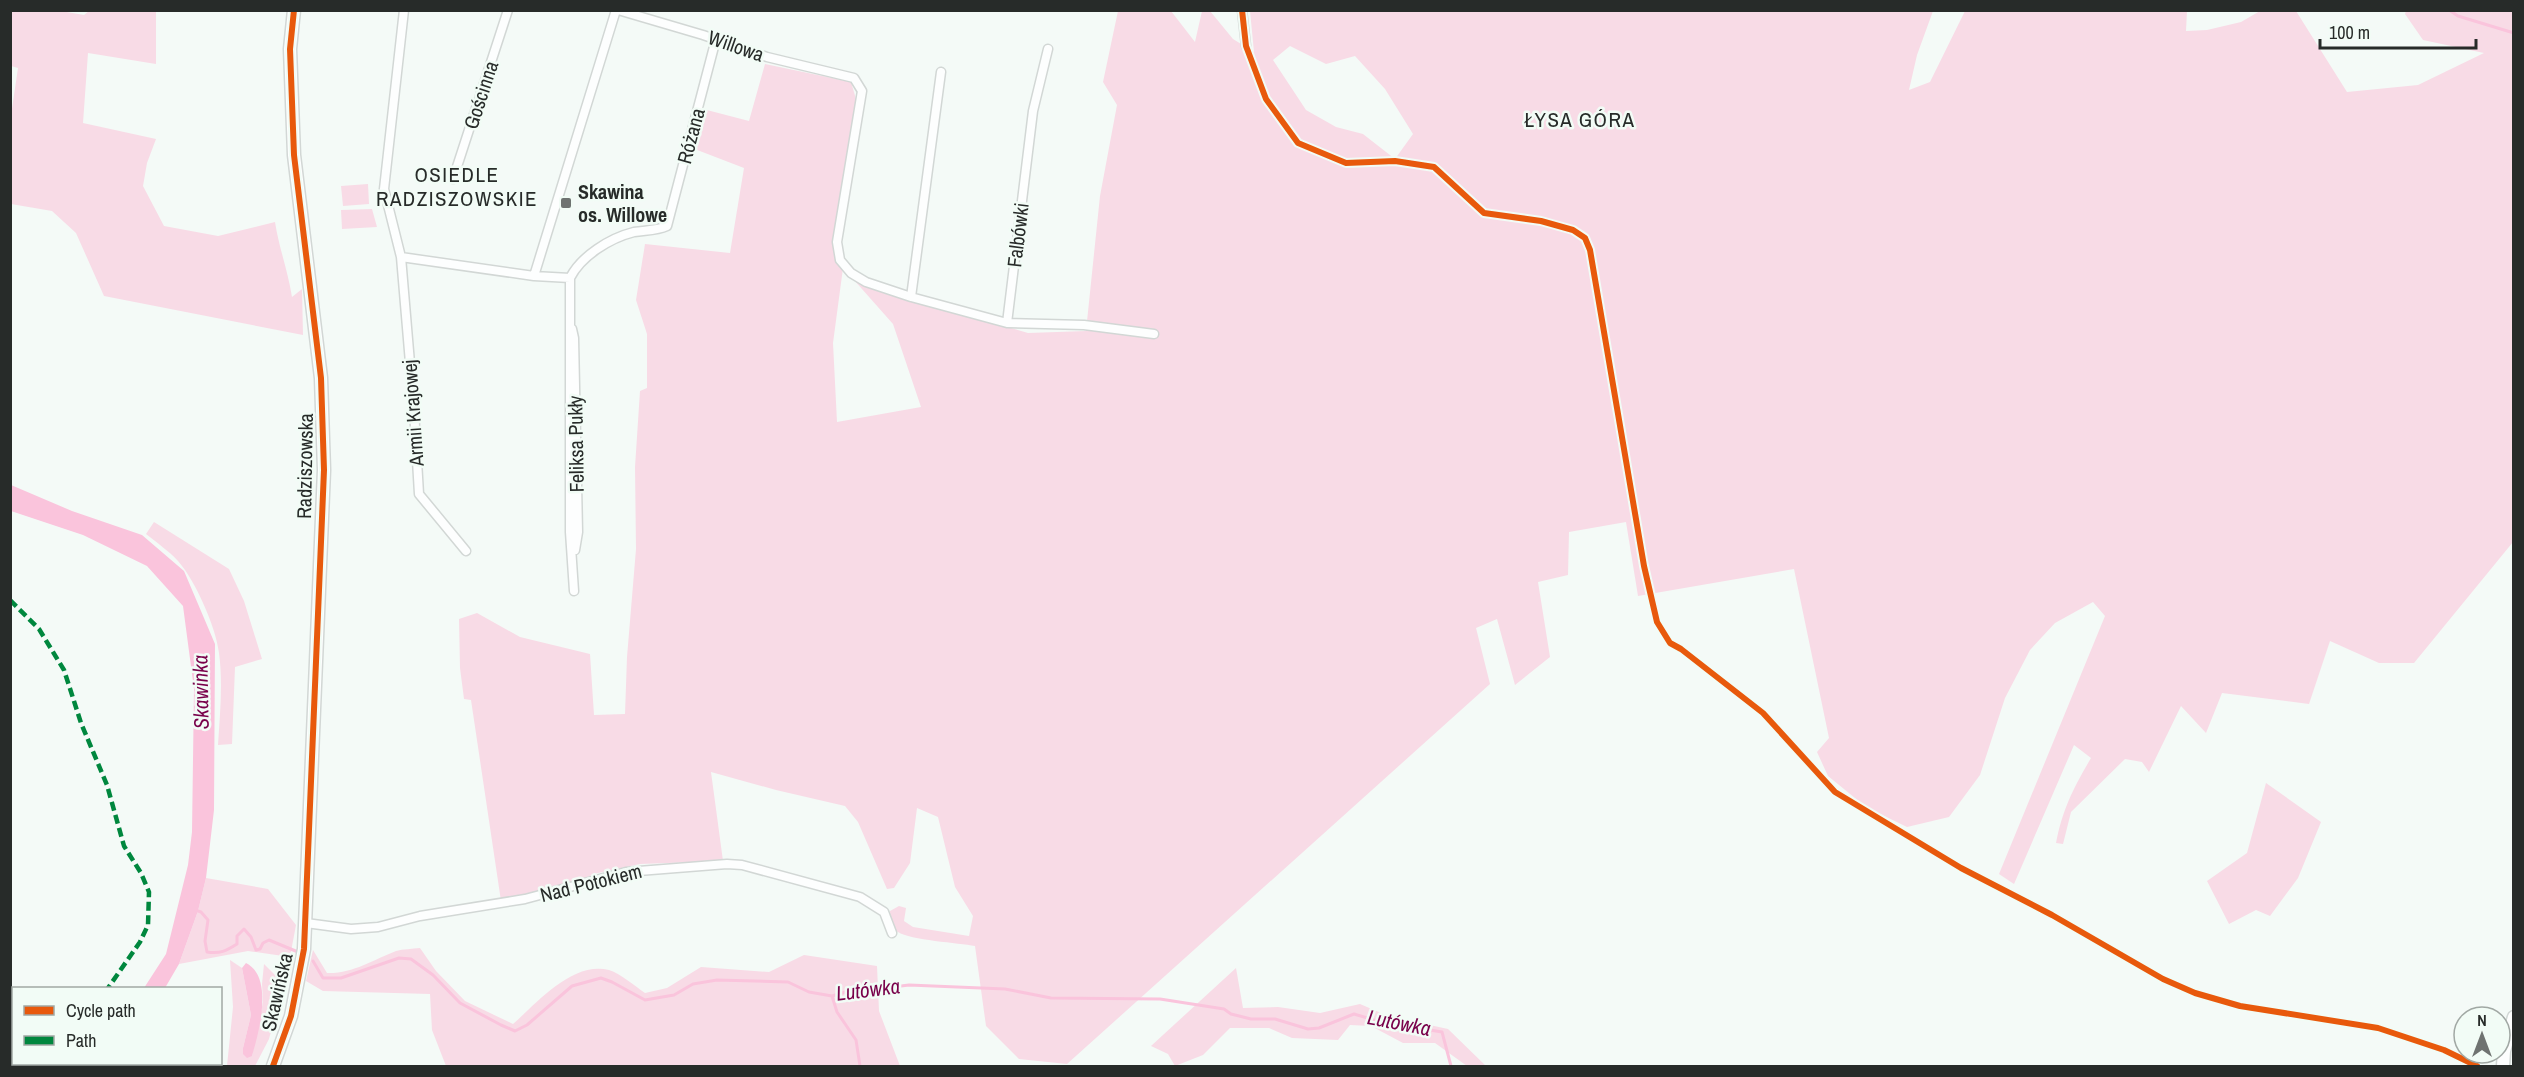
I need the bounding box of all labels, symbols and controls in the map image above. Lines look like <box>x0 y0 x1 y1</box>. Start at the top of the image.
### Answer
scale bar <box>2320 12 2476 50</box>
text: 100 m <box>2329 20 2370 45</box>
street label: Willowa <box>705 23 768 68</box>
street label: Gościnna <box>457 57 504 132</box>
street label: Różana <box>670 105 711 167</box>
district label: ŁYSA GÓRA <box>1525 105 1635 134</box>
district label: OSIEDLE RADZISZOWSKIE <box>376 160 538 213</box>
place label: Skawina os. Willowe <box>578 178 667 228</box>
marker: Skawina os. Willowe <box>559 196 573 210</box>
street label: Falbówki <box>1000 201 1035 269</box>
street label: Armii Krajowej <box>395 359 430 468</box>
street label: Feliksa Pukły <box>561 395 590 493</box>
street label: Radziszowska <box>290 413 319 519</box>
water label: Skawinka <box>185 654 216 730</box>
street label: Nad Potokiem <box>537 857 645 908</box>
street label: Skawińska <box>254 950 299 1034</box>
water label: Lutówka <box>834 971 902 1008</box>
legend <box>12 987 222 1065</box>
text: Cycle path <box>66 998 136 1023</box>
water label: Lutówka <box>1365 1002 1433 1043</box>
north arrow <box>2452 1005 2512 1065</box>
text: N <box>2477 1009 2487 1031</box>
text: Path <box>66 1028 96 1053</box>

